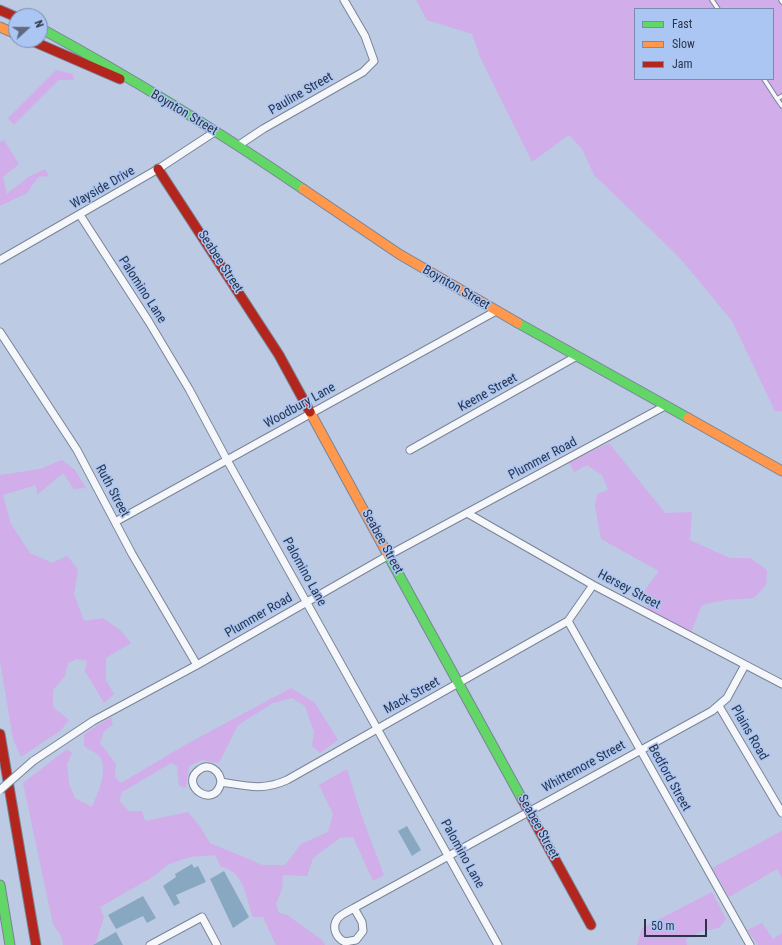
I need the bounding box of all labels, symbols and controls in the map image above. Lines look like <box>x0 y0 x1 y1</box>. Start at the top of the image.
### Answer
north arrow <box>8 8 48 48</box>
legend <box>634 8 774 80</box>
text: Fast <box>672 17 692 31</box>
text: N <box>31 18 46 29</box>
text: Slow <box>672 37 695 51</box>
text: Jam <box>672 57 693 71</box>
street label: Pauline Street <box>266 69 336 119</box>
street label: Boynton Street <box>148 87 220 139</box>
street label: Wayside Drive <box>68 163 138 213</box>
street label: Seabee Street <box>194 228 246 296</box>
street label: Palomino Lane <box>115 254 169 326</box>
street label: Boynton Street <box>420 262 492 314</box>
street label: Keene Street <box>456 370 520 416</box>
street label: Woodbury Lane <box>262 380 338 432</box>
street label: Plummer Road <box>506 434 580 484</box>
street label: Ruth Street <box>92 462 132 520</box>
street label: Seabee Street <box>358 507 406 577</box>
street label: Palomino Lane <box>279 535 329 609</box>
street label: Hersey Street <box>595 567 663 613</box>
street label: Plummer Road <box>223 590 295 642</box>
street label: Mack Street <box>381 674 443 718</box>
street label: Plains Road <box>727 703 771 763</box>
street label: Whittemore Street <box>540 738 628 796</box>
street label: Bedford Street <box>644 742 694 814</box>
street label: Seabee Street <box>514 792 562 862</box>
street label: Palomino Lane <box>437 817 487 891</box>
scale bar <box>646 911 709 937</box>
text: 50 m <box>651 919 675 933</box>

